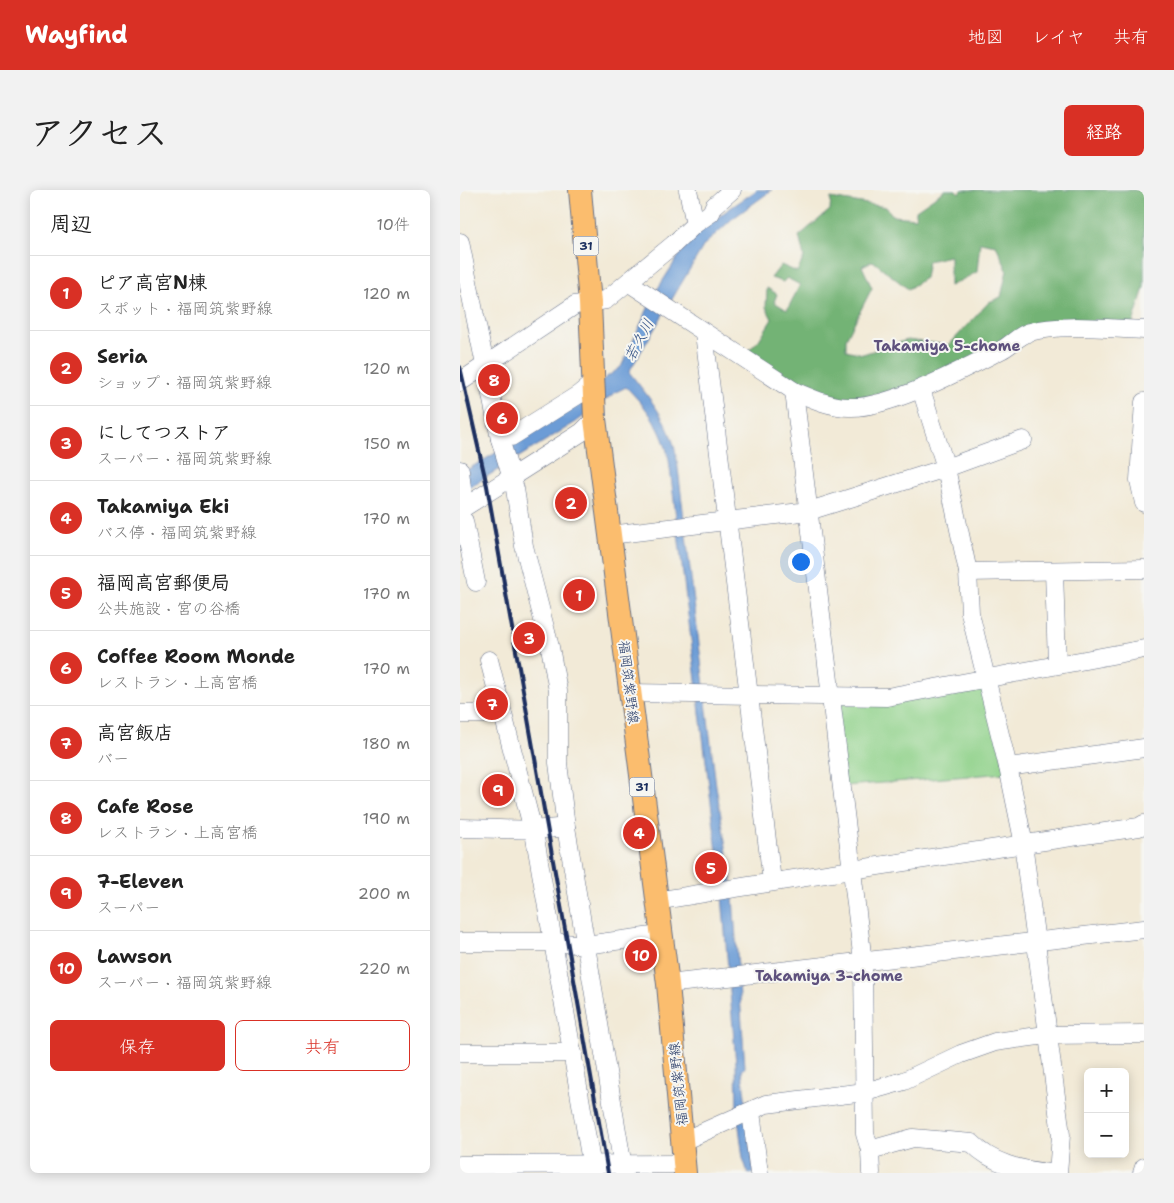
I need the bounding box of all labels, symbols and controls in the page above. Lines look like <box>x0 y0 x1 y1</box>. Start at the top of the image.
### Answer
text: Wayfind <box>25 19 128 51</box>
text: 地図 <box>968 25 1004 49</box>
text: レイヤ <box>1032 25 1085 49</box>
text: 共有 <box>1113 25 1149 49</box>
button: 経路 <box>1064 105 1144 156</box>
text: アクセス <box>30 109 168 156</box>
text: 周辺 <box>50 210 92 238</box>
text: 10件 <box>377 214 410 235</box>
road number: 31 <box>574 236 598 256</box>
text: ピア高宮N棟 <box>97 270 207 295</box>
text: 1 <box>62 283 70 304</box>
text: 120 m <box>363 283 410 304</box>
text: スポット · 福岡筑紫野線 <box>97 298 272 319</box>
water label: 若久川 <box>620 315 658 365</box>
district label: Takamiya 5-chome <box>873 336 1021 356</box>
text: Seria <box>97 344 148 369</box>
text: 2 <box>60 358 72 379</box>
text: 120 m <box>363 358 410 379</box>
pin: 8 <box>478 361 510 399</box>
text: ショップ · 福岡筑紫野線 <box>97 372 272 393</box>
pin: 6 <box>486 399 518 437</box>
text: にしてつストア <box>97 420 231 445</box>
text: 3 <box>60 433 72 454</box>
text: 150 m <box>363 433 410 454</box>
text: スーパー · 福岡筑紫野線 <box>97 448 272 469</box>
pin: 2 <box>555 484 587 522</box>
text: Takamiya Eki <box>97 494 229 519</box>
text: 4 <box>60 508 72 529</box>
text: 170 m <box>363 508 410 529</box>
text: バス停 · 福岡筑紫野線 <box>97 522 256 543</box>
your location <box>788 549 814 575</box>
text: 福岡高宮郵便局 <box>97 570 230 595</box>
pin: 1 <box>563 576 595 614</box>
text: 5 <box>61 583 71 604</box>
text: 170 m <box>363 583 410 604</box>
text: 公共施設 · 宮の谷橋 <box>97 598 240 619</box>
pin: 3 <box>513 619 545 657</box>
street label: 福岡筑紫野線 <box>615 639 643 725</box>
text: Coffee Room Monde <box>97 644 295 669</box>
text: 6 <box>60 658 72 679</box>
text: 170 m <box>363 658 410 679</box>
text: レストラン · 上高宮橋 <box>97 672 258 693</box>
pin: 7 <box>476 685 508 723</box>
text: 高宮飯店 <box>97 720 173 745</box>
text: 7 <box>60 733 72 754</box>
text: 180 m <box>362 733 410 754</box>
text: バー <box>97 748 129 769</box>
pin: 9 <box>482 771 514 809</box>
road number: 31 <box>630 778 654 796</box>
text: Cafe Rose <box>97 794 194 819</box>
text: 8 <box>60 808 72 829</box>
text: 190 m <box>363 808 410 829</box>
pin: 4 <box>623 814 655 852</box>
text: レストラン · 上高宮橋 <box>97 822 258 843</box>
pin: 5 <box>695 849 727 887</box>
text: 7-Eleven <box>97 869 184 894</box>
text: 9 <box>60 883 72 904</box>
text: 200 m <box>358 883 410 904</box>
text: スーパー <box>97 897 160 918</box>
pin: 10 <box>625 936 657 974</box>
text: Lawson <box>97 944 172 969</box>
text: 10 <box>57 958 75 979</box>
text: 220 m <box>358 958 410 979</box>
district label: Takamiya 3-chome <box>755 966 903 986</box>
text: スーパー · 福岡筑紫野線 <box>97 972 272 993</box>
button: 保存 <box>50 1020 225 1071</box>
button: 共有 <box>235 1020 410 1071</box>
street label: 福岡筑紫野線 <box>665 1041 691 1127</box>
map controls <box>1084 1068 1129 1158</box>
button: + <box>1084 1068 1129 1113</box>
button: − <box>1084 1113 1129 1158</box>

